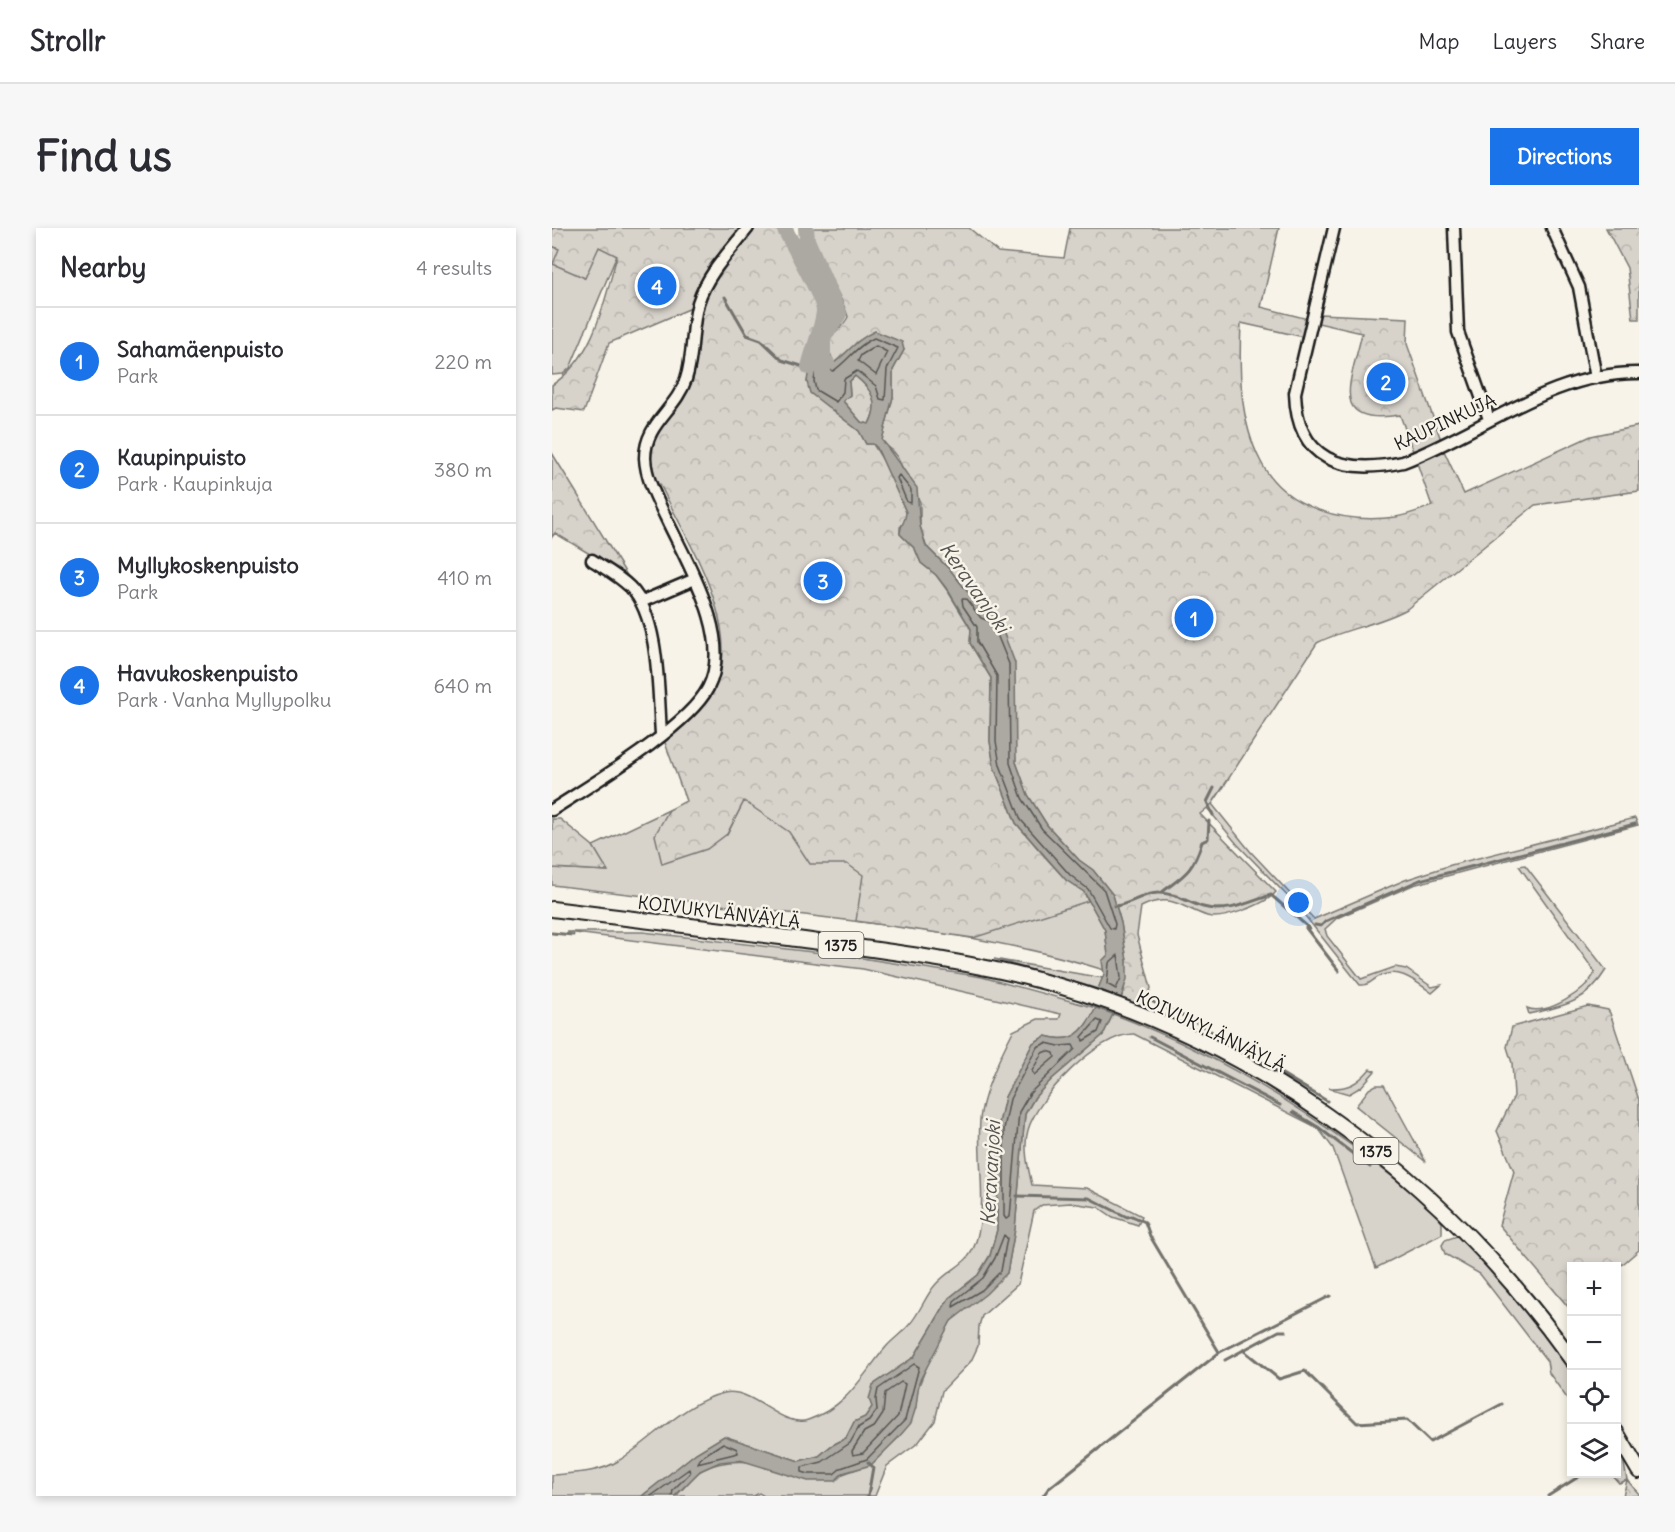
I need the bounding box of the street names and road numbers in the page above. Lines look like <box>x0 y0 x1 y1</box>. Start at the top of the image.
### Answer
street label: KAUPINKUJA <box>1390 388 1500 456</box>
street label: KOIVUKYLÄNVÄYLÄ <box>636 891 802 933</box>
road number: 1375 <box>818 932 864 958</box>
street label: KOIVUKYLÄNVÄYLÄ <box>1132 985 1290 1077</box>
road number: 1375 <box>1354 1138 1398 1164</box>

